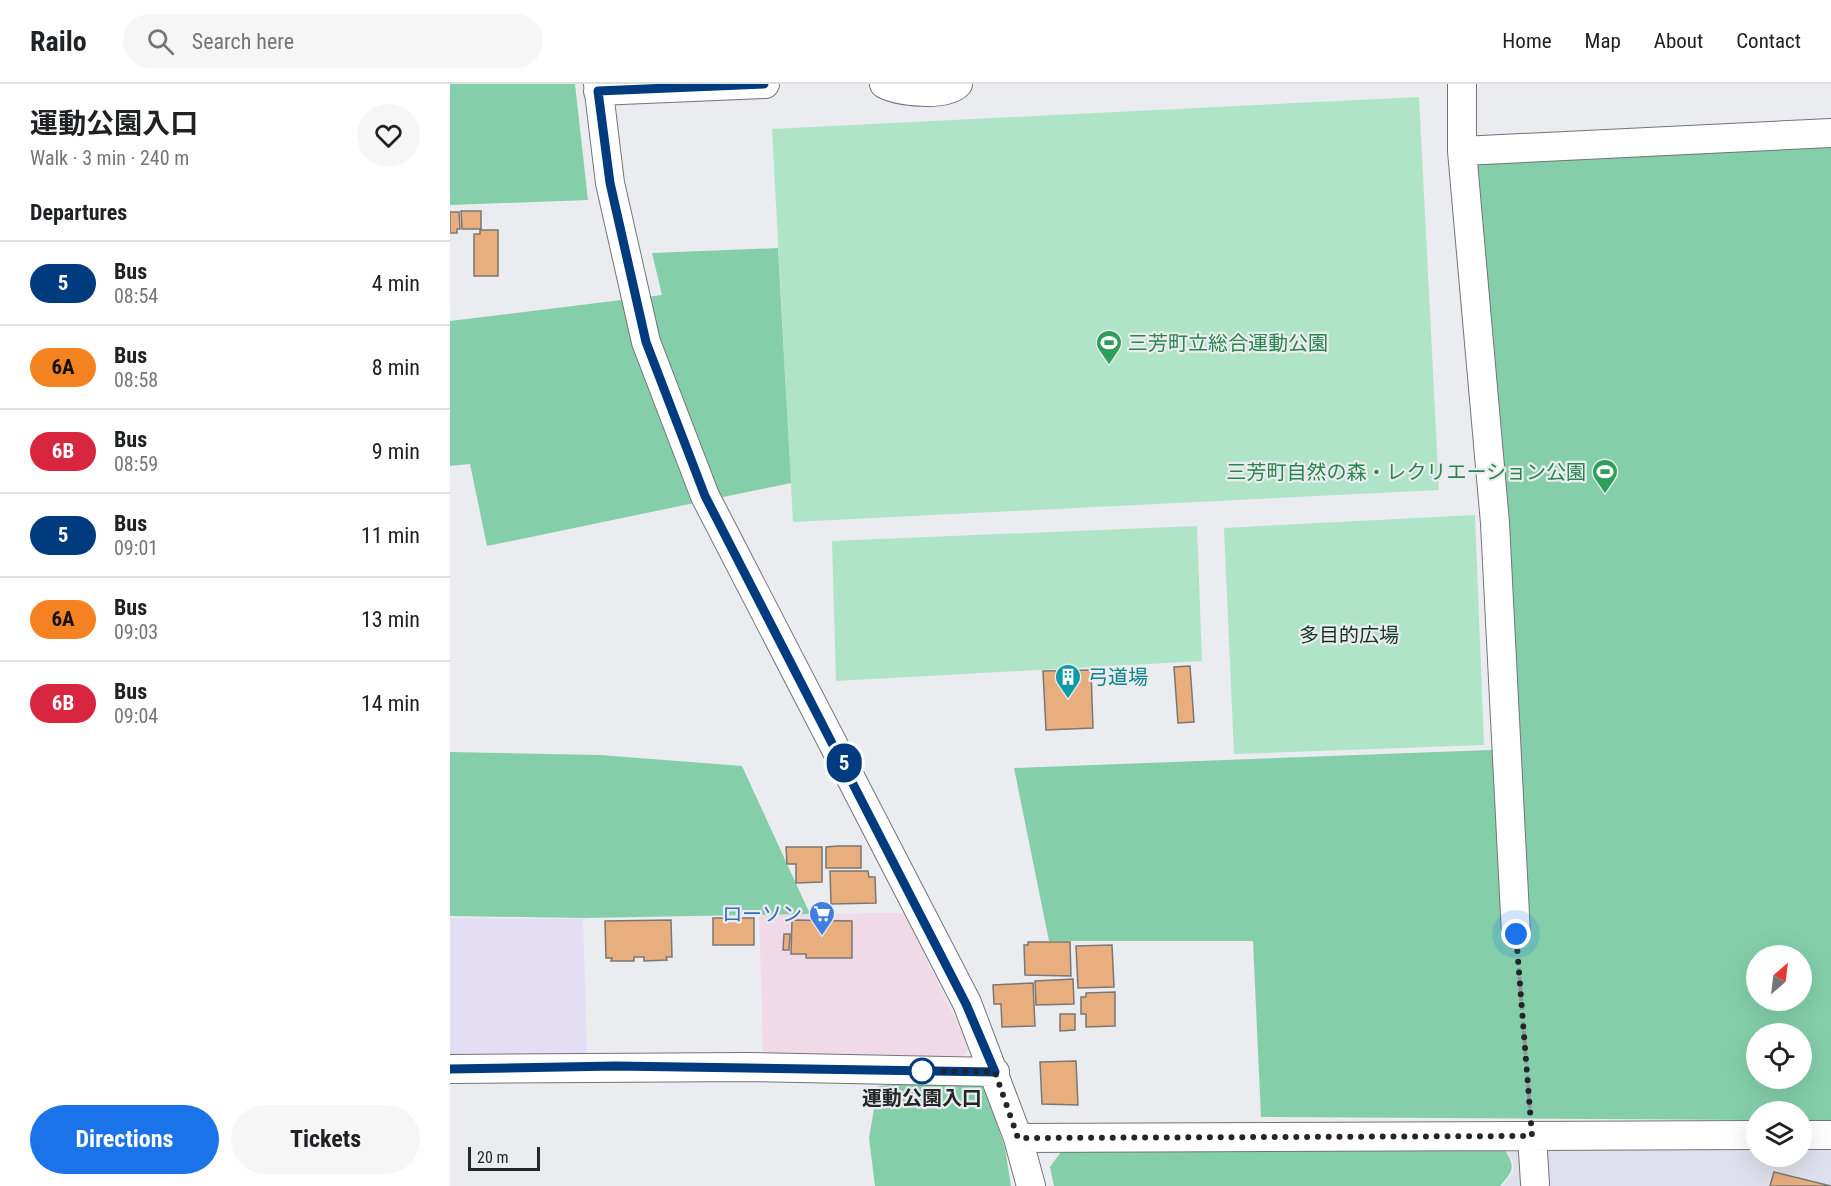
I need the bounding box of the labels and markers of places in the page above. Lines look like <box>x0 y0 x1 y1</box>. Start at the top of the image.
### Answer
sports icon: 三芳町立総合運動公園 <box>1094 328 1124 366</box>
place label: 三芳町立総合運動公園 <box>1128 331 1328 355</box>
sports icon: 三芳町自然の森・レクリエーション公園 <box>1590 457 1620 495</box>
place label: 三芳町自然の森・レクリエーション公園 <box>1226 460 1586 484</box>
building icon: 弓道場 <box>1053 662 1083 700</box>
place label: 弓道場 <box>1088 665 1148 689</box>
supermarket icon: ローソン <box>807 899 837 937</box>
place label: ローソン <box>722 902 802 926</box>
marker: 運動公園入口 <box>909 1058 935 1084</box>
place label: 運動公園入口 <box>862 1086 982 1110</box>

